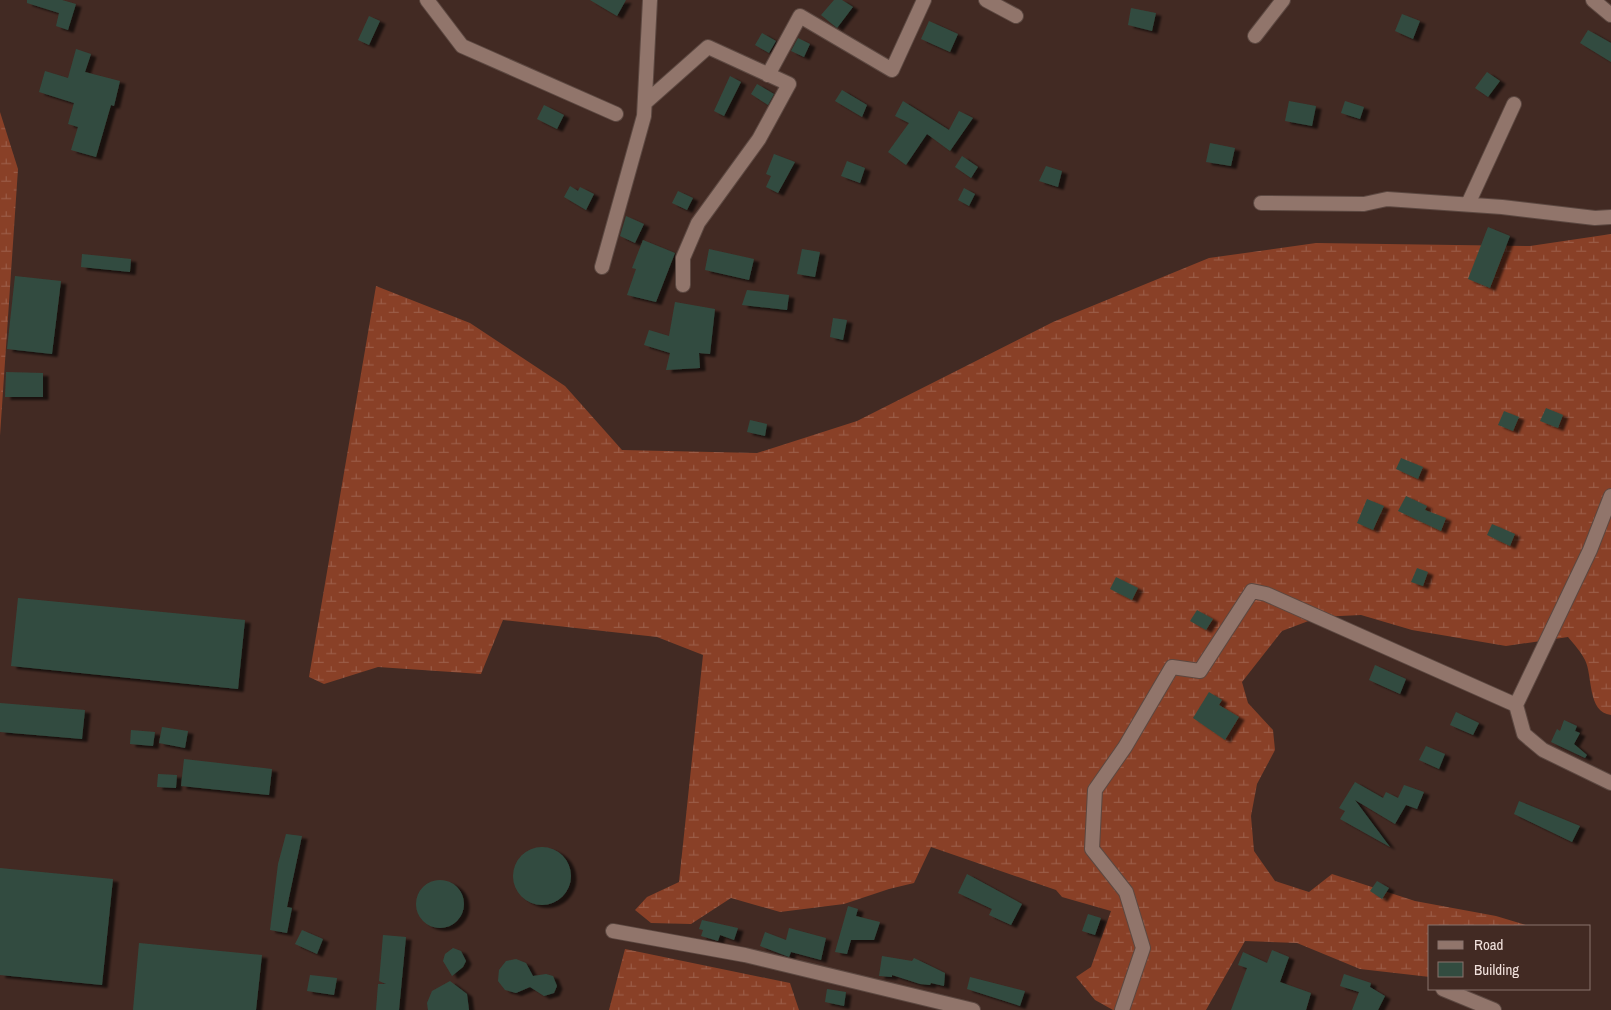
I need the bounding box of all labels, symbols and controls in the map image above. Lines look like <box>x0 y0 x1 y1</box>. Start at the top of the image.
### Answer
legend <box>1428 925 1591 990</box>
text: Road <box>1474 934 1503 955</box>
text: Building <box>1474 959 1519 980</box>

